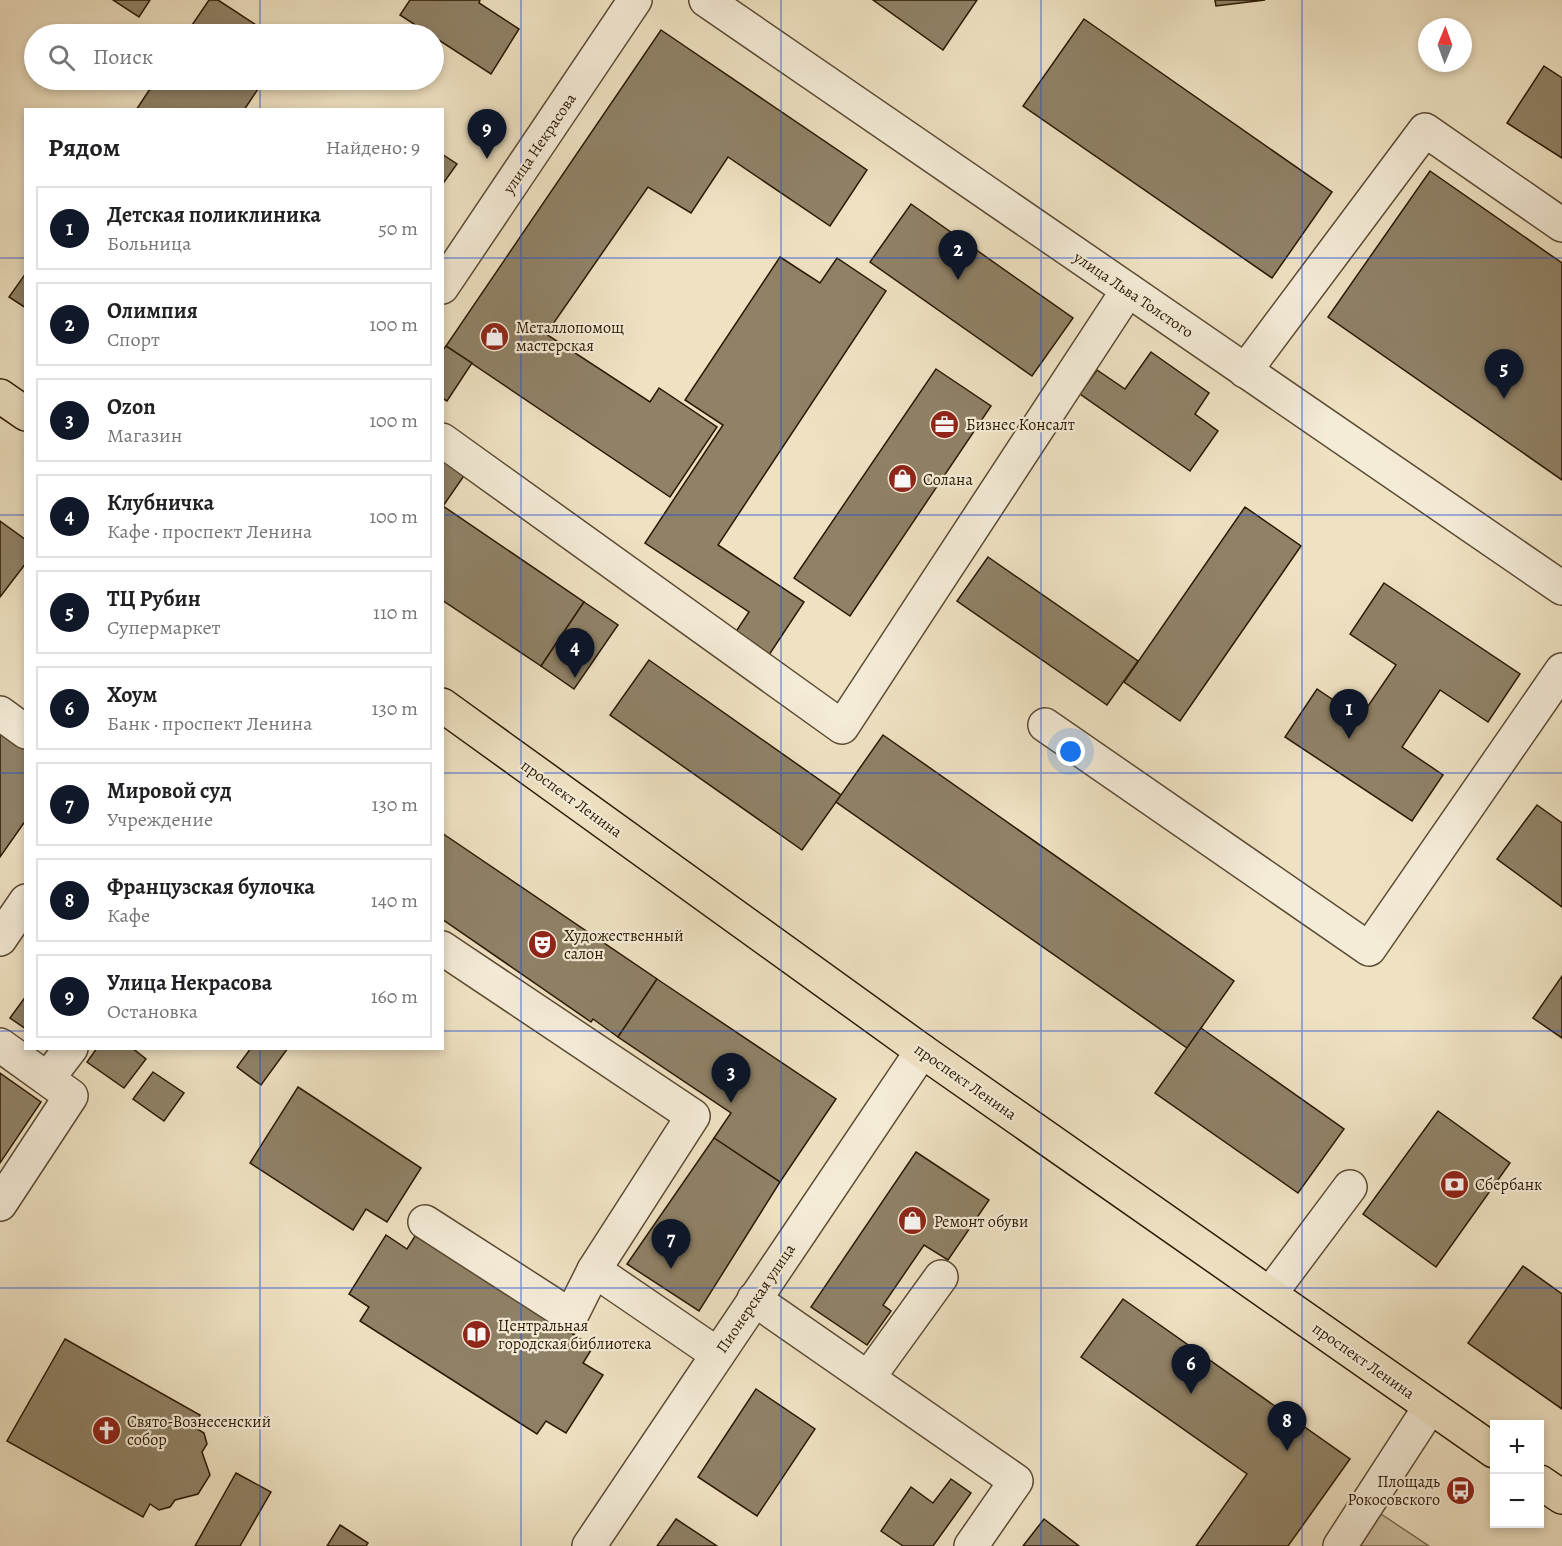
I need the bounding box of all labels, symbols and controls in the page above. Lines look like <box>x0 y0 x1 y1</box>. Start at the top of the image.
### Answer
north arrow <box>1418 18 1472 72</box>
search box <box>24 24 444 90</box>
icon: search <box>45 41 78 74</box>
text: Поиск <box>93 42 153 72</box>
street label: улица Некрасова <box>497 88 582 199</box>
pin: 9 <box>468 110 506 159</box>
text: Рядом <box>48 130 120 165</box>
text: Найдено: 9 <box>326 134 420 161</box>
text: Детская поликлиника <box>107 200 321 230</box>
text: 1 <box>66 215 73 242</box>
text: 50 m <box>378 215 418 242</box>
text: Больница <box>107 230 191 257</box>
pin: 2 <box>938 230 978 280</box>
street label: улица Льва Толстого <box>1068 246 1198 343</box>
text: Олимпия <box>107 296 198 326</box>
text: 2 <box>65 311 74 338</box>
text: 100 m <box>369 311 418 338</box>
place label: Металлопомощ мастерская <box>516 317 624 357</box>
shop icon: Металлопомощ мастерская <box>479 320 511 352</box>
text: Спорт <box>107 326 160 353</box>
pin: 5 <box>1484 350 1524 399</box>
text: Ozon <box>107 392 156 422</box>
text: 3 <box>65 407 74 434</box>
text: 100 m <box>369 407 418 434</box>
office icon: Бизнес Консалт <box>929 408 961 440</box>
place label: Бизнес Консалт <box>966 414 1075 436</box>
text: Магазин <box>107 422 182 449</box>
shop icon: Солана <box>886 463 918 495</box>
place label: Солана <box>923 469 973 491</box>
text: Клубничка <box>107 488 214 518</box>
text: 4 <box>65 503 74 530</box>
text: 100 m <box>369 503 418 530</box>
text: Кафе · проспект Ленина <box>107 518 312 545</box>
text: ТЦ Рубин <box>107 584 201 614</box>
text: 5 <box>65 599 74 626</box>
text: 110 m <box>373 599 418 626</box>
text: Супермаркет <box>107 614 221 641</box>
pin: 4 <box>556 628 594 678</box>
text: Хоум <box>107 680 157 710</box>
pin: 1 <box>1330 690 1368 739</box>
text: 6 <box>65 695 74 722</box>
text: 130 m <box>372 695 418 722</box>
text: Банк · проспект Ленина <box>107 710 312 737</box>
your location <box>1056 737 1085 766</box>
street label: проспект Ленина <box>516 755 627 843</box>
text: Мировой суд <box>107 776 232 806</box>
text: 7 <box>65 791 74 818</box>
text: 130 m <box>372 791 418 818</box>
text: Учреждение <box>107 806 213 833</box>
text: Французская булочка <box>107 872 315 902</box>
text: 8 <box>65 887 74 914</box>
text: 140 m <box>371 887 418 914</box>
text: Кафе <box>107 902 150 929</box>
place label: Художественный салон <box>564 925 684 965</box>
theatre icon: Художественный салон <box>527 928 559 960</box>
text: Улица Некрасова <box>107 968 272 998</box>
text: 9 <box>65 983 74 1010</box>
text: 160 m <box>371 983 418 1010</box>
text: Остановка <box>107 998 198 1025</box>
street label: проспект Ленина <box>910 1038 1021 1126</box>
pin: 3 <box>712 1054 750 1103</box>
bank icon: Сбербанк <box>1438 1168 1470 1200</box>
place label: Сбербанк <box>1475 1174 1542 1196</box>
shop icon: Ремонт обуви <box>897 1205 929 1237</box>
place label: Ремонт обуви <box>934 1211 1028 1233</box>
pin: 7 <box>652 1220 690 1269</box>
street label: Пионерская улица <box>711 1239 801 1358</box>
place label: Центральная городская библиотека <box>498 1315 652 1355</box>
street label: проспект Ленина <box>1308 1317 1419 1405</box>
library icon: Центральная городская библиотека <box>461 1318 493 1350</box>
pin: 6 <box>1172 1344 1210 1394</box>
pin: 8 <box>1268 1402 1306 1451</box>
place label: Свято-Вознесенский собор <box>127 1411 271 1451</box>
church icon: Свято-Вознесенский собор <box>90 1414 122 1446</box>
map controls <box>1490 1420 1544 1528</box>
button: + <box>1490 1420 1544 1474</box>
place label: Площадь Рокосовского <box>1348 1471 1440 1511</box>
bus stop icon: Площадь Рокосовского <box>1445 1474 1477 1506</box>
button: − <box>1490 1474 1544 1528</box>

